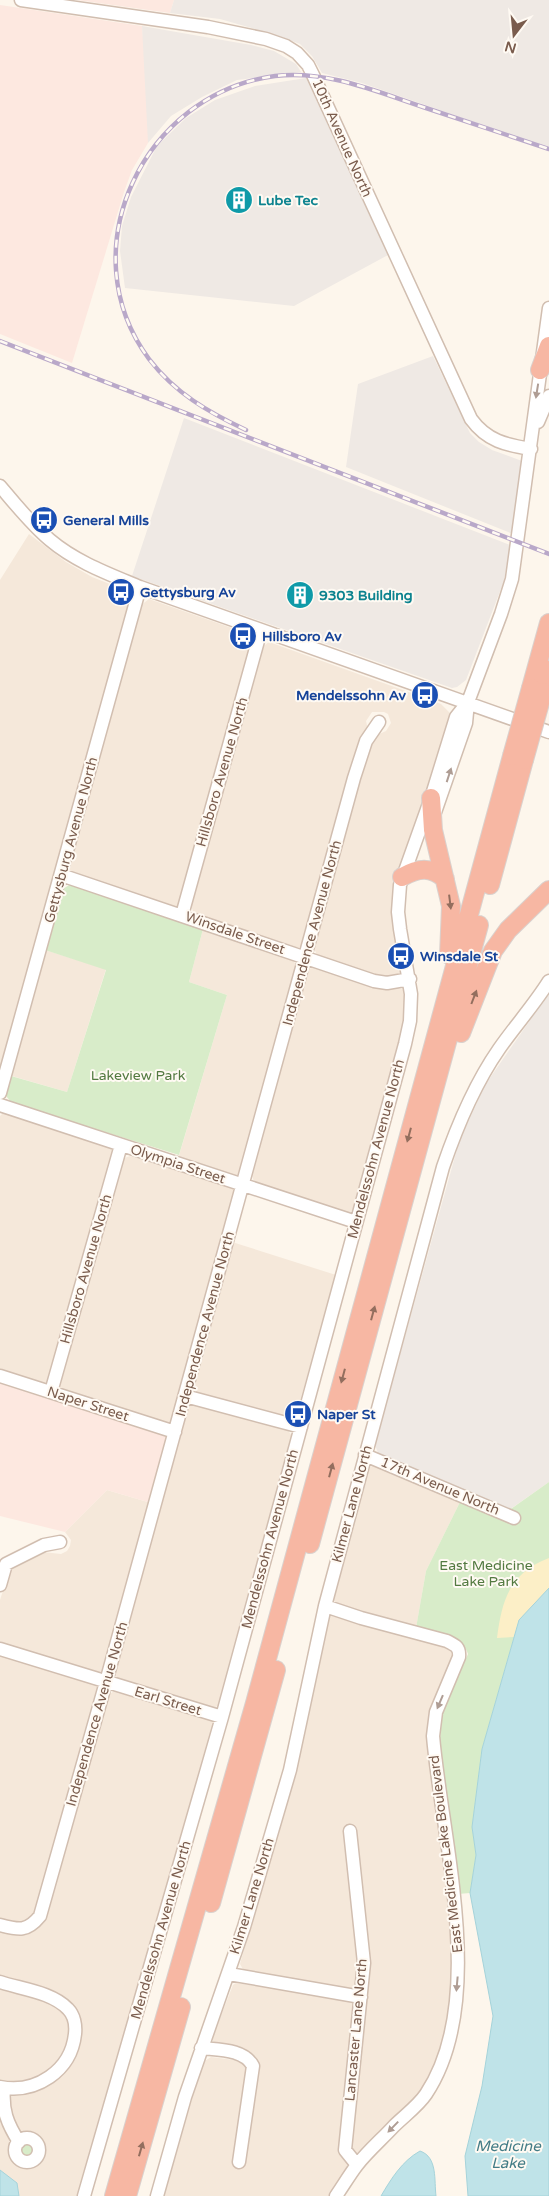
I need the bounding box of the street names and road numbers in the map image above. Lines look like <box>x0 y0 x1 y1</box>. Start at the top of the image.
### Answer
street label: 10th Avenue North <box>308 76 376 200</box>
street label: Hillsboro Avenue North <box>192 695 252 849</box>
street label: Gettysburg Avenue North <box>41 755 101 925</box>
street label: Independence Avenue North <box>279 838 345 1028</box>
street label: Winsdale Street <box>183 908 288 958</box>
street label: Mendelssohn Avenue North <box>344 1057 408 1241</box>
street label: Olympia Street <box>128 1141 228 1188</box>
street label: Hillsboro Avenue North <box>56 1192 116 1346</box>
street label: Independence Avenue North <box>172 1229 238 1419</box>
street label: Naper Street <box>45 1383 132 1425</box>
street label: Kilmer Lane North <box>328 1443 376 1565</box>
street label: Mendelssohn Avenue North <box>238 1447 302 1631</box>
street label: 17th Avenue North <box>378 1453 502 1519</box>
street label: Independence Avenue North <box>62 1620 132 1808</box>
street label: Earl Street <box>132 1683 204 1719</box>
street label: East Medicine Lake Boulevard <box>425 1754 467 1954</box>
street label: Kilmer Lane North <box>226 1836 278 1956</box>
street label: Mendelssohn Avenue North <box>127 1839 195 2021</box>
street label: Lancaster Lane North <box>341 1958 371 2102</box>

